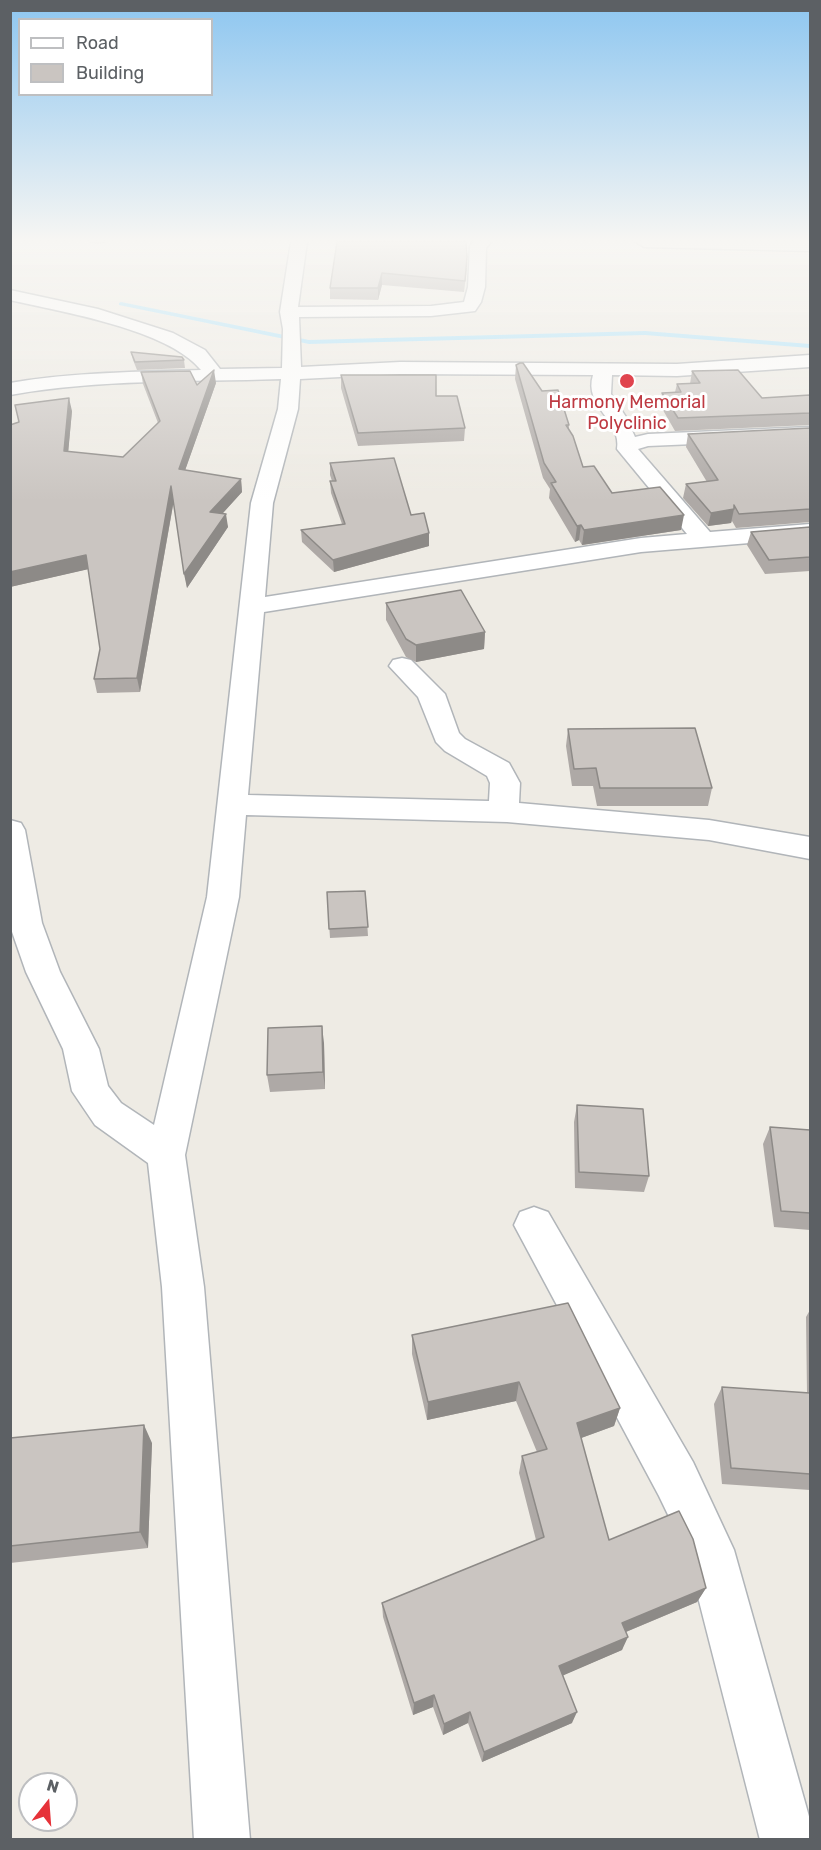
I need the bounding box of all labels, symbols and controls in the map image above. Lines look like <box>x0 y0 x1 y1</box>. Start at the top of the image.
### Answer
legend <box>18 18 213 96</box>
text: Road <box>76 32 119 54</box>
text: Building <box>76 62 144 84</box>
marker: Harmony Memorial Polyclinic <box>618 372 636 390</box>
place label: Harmony Memorial Polyclinic <box>548 392 706 434</box>
north arrow <box>18 1772 78 1832</box>
text: N <box>45 1775 61 1797</box>

